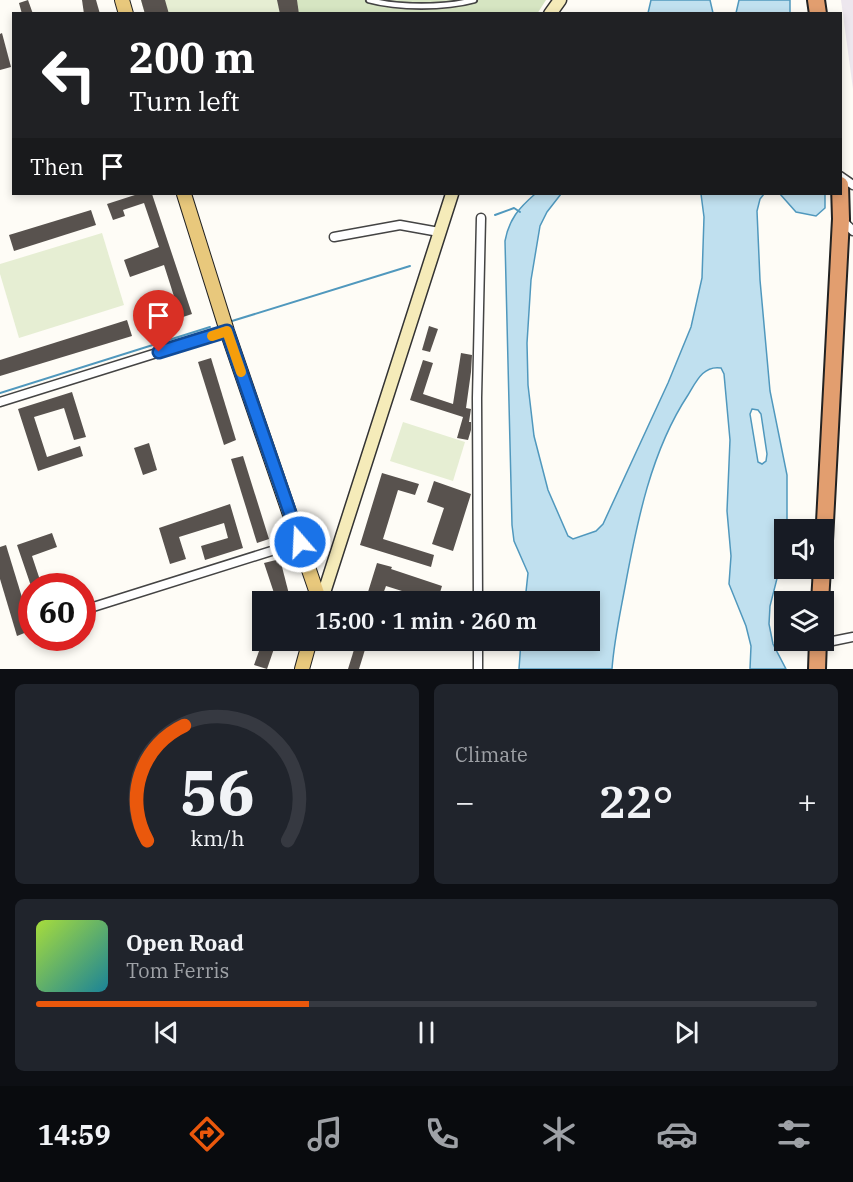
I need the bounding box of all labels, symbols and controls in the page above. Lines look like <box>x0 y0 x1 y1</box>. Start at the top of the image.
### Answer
text: 200 m <box>129 30 255 85</box>
icon: left <box>30 36 108 114</box>
text: Turn left <box>129 83 240 118</box>
icon: arrive <box>96 150 129 183</box>
text: Then <box>30 152 84 181</box>
pin <box>133 290 184 352</box>
icon: arrive <box>142 299 175 332</box>
position arrow <box>268 510 332 574</box>
map controls <box>774 519 834 651</box>
button: sound <box>774 519 834 579</box>
speed limit sign: 60 <box>18 573 96 651</box>
button: layers <box>774 591 834 651</box>
text: 15:00 · 1 min · 260 m <box>315 606 537 635</box>
text: Climate <box>455 741 528 768</box>
text: 56 <box>180 751 254 832</box>
text: 22° <box>598 772 674 830</box>
text: − <box>455 780 475 823</box>
text: + <box>797 780 817 823</box>
text: km/h <box>190 824 244 852</box>
text: Open Road <box>126 928 244 957</box>
text: Tom Ferris <box>126 957 229 984</box>
icon: previous <box>150 1016 183 1049</box>
icon: pause <box>410 1016 443 1049</box>
icon: next <box>670 1016 703 1049</box>
icon: directions <box>186 1113 228 1155</box>
icon: music <box>304 1113 346 1155</box>
icon: phone <box>421 1113 463 1155</box>
icon: climate <box>538 1113 580 1155</box>
icon: car <box>656 1113 698 1155</box>
icon: filters <box>773 1113 815 1155</box>
text: 14:59 <box>38 1117 111 1152</box>

